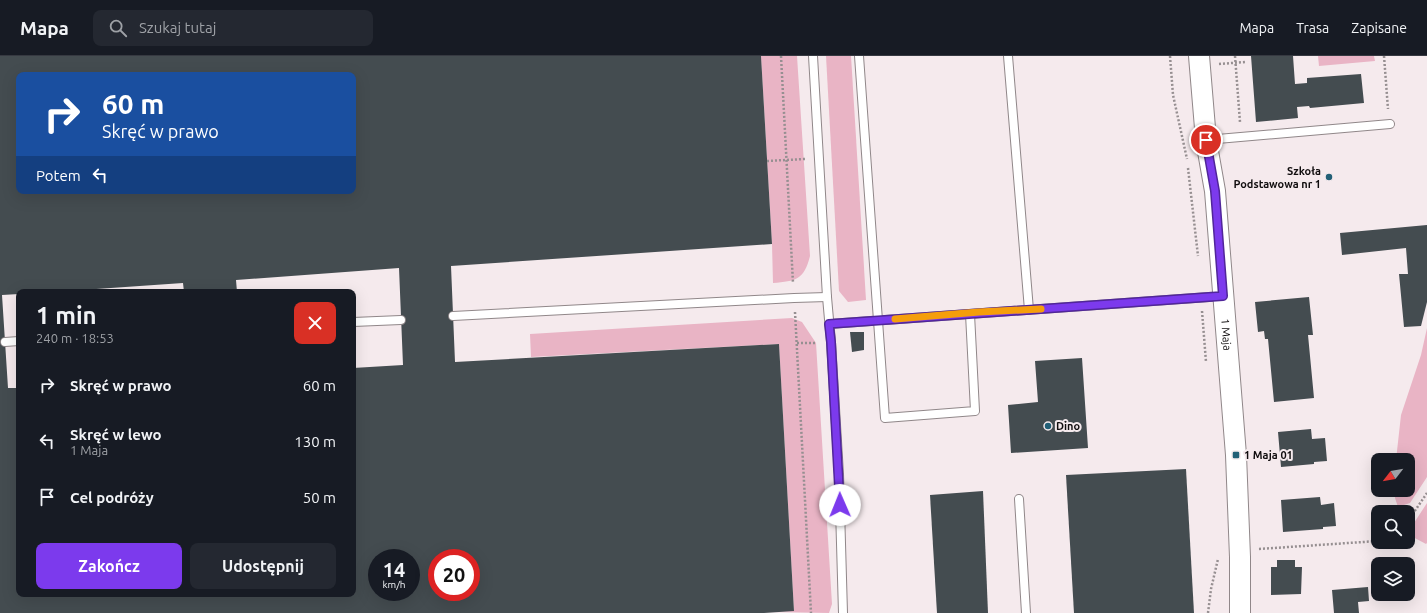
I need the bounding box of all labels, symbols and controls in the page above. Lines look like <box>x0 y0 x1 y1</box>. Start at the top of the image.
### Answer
search box <box>93 10 373 46</box>
text: Mapa <box>20 17 69 39</box>
icon: search <box>107 17 129 39</box>
text: Szukaj tutaj <box>139 19 216 36</box>
text: Mapa <box>1239 20 1274 36</box>
text: Trasa <box>1296 20 1329 36</box>
text: Zapisane <box>1351 20 1407 36</box>
icon: right <box>36 88 88 140</box>
text: 60 m <box>102 88 164 119</box>
text: Skręć w prawo <box>102 121 219 141</box>
pin <box>1189 123 1223 157</box>
icon: arrive <box>1195 129 1217 151</box>
icon: left <box>89 164 111 186</box>
place label: Szkoła Podstawowa nr 1 <box>1233 165 1321 190</box>
text: Potem <box>36 167 81 184</box>
marker: Szkoła Podstawowa nr 1 <box>1324 172 1334 182</box>
text: 1 min <box>36 302 97 329</box>
button: close <box>294 302 336 344</box>
street label: 1 Maja <box>1219 318 1234 351</box>
text: 240 m · 18:53 <box>36 331 114 345</box>
icon: right <box>36 374 58 396</box>
text: Skręć w prawo <box>70 377 172 394</box>
text: 60 m <box>303 377 336 394</box>
place label: Dino <box>1056 420 1081 432</box>
marker: Dino <box>1043 421 1053 431</box>
text: Skręć w lewo <box>70 426 162 443</box>
icon: left <box>36 430 58 452</box>
text: 130 m <box>294 433 336 450</box>
text: 1 Maja <box>70 443 108 457</box>
place label: 1 Maja 01 <box>1244 449 1293 461</box>
marker: 1 Maja 01 <box>1231 450 1241 460</box>
north arrow <box>1371 453 1415 497</box>
map controls <box>1371 453 1415 601</box>
position arrow <box>819 484 861 526</box>
icon: arrive <box>36 486 58 508</box>
text: Cel podróży <box>70 489 154 506</box>
text: 50 m <box>303 489 336 506</box>
button: search <box>1371 505 1415 549</box>
button: Zakończ <box>36 543 182 589</box>
button: Udostępnij <box>190 543 336 589</box>
speed limit sign: 20 <box>428 549 480 601</box>
button: layers <box>1371 557 1415 601</box>
text: 14 <box>383 558 405 581</box>
text: km/h <box>382 579 406 590</box>

